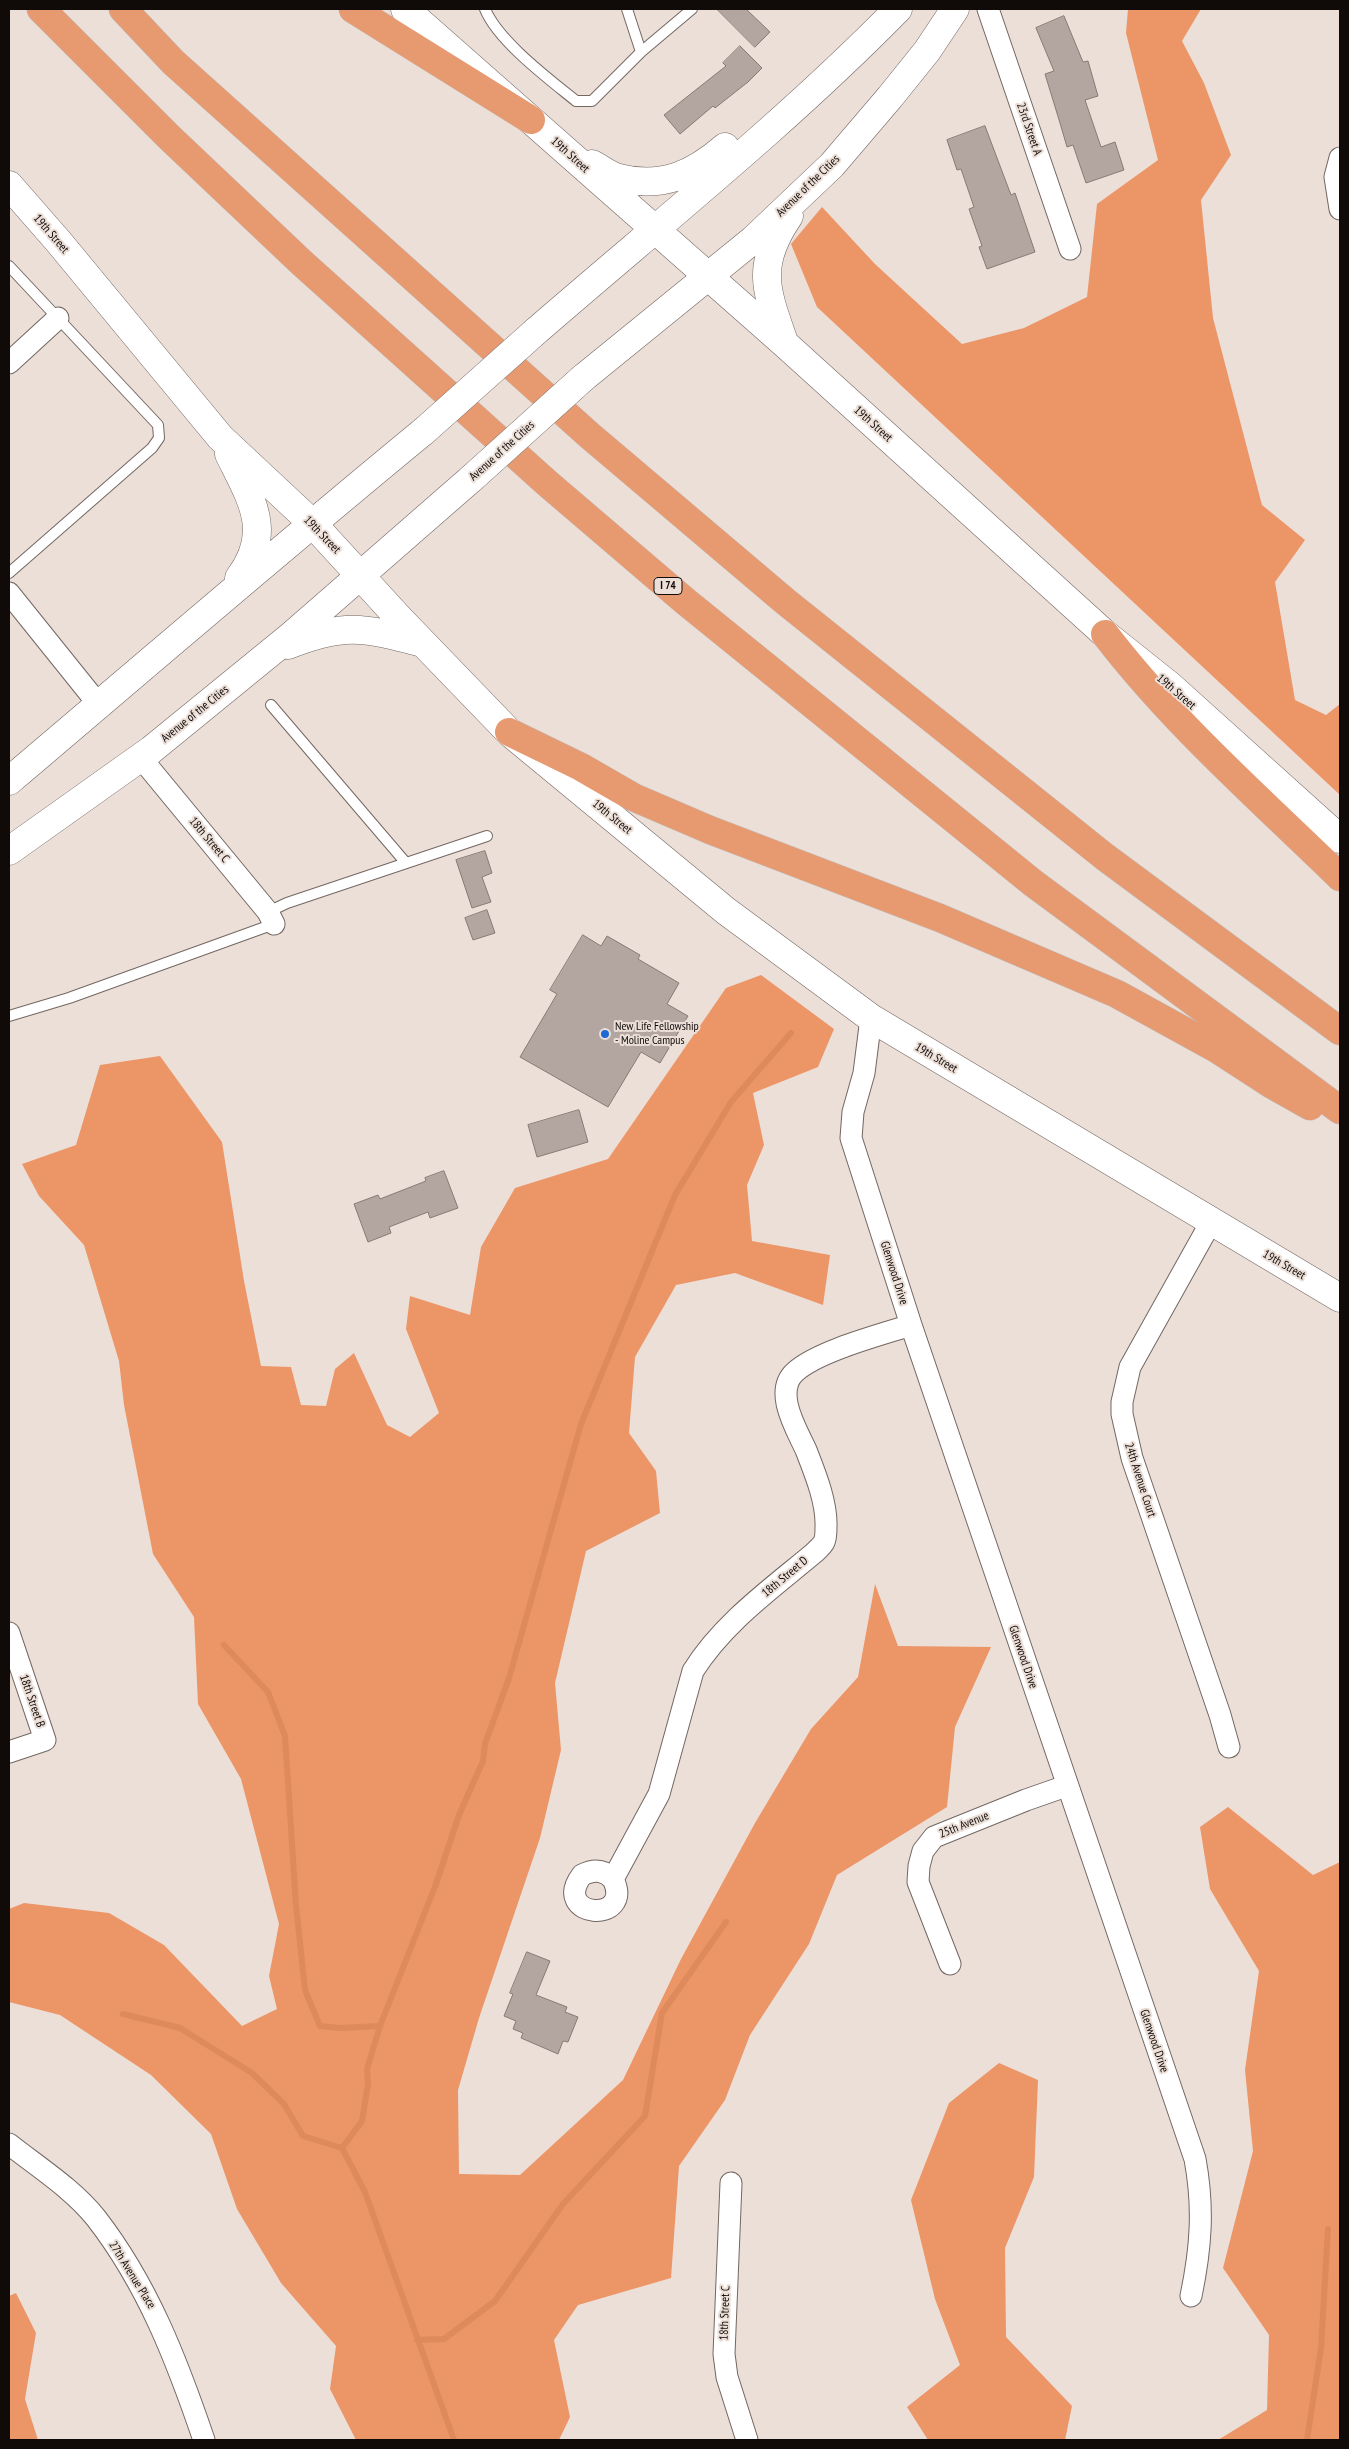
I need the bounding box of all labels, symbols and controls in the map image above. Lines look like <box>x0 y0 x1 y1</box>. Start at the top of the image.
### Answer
street label: 23rd Street A <box>1013 101 1045 157</box>
street label: 19th Street <box>548 134 592 176</box>
street label: Avenue of the Cities <box>773 152 843 220</box>
street label: 19th Street <box>30 212 72 256</box>
street label: 19th Street <box>851 403 895 445</box>
street label: Avenue of the Cities <box>466 418 538 484</box>
street label: 19th Street <box>301 513 343 557</box>
road number: I 74 <box>654 578 682 594</box>
street label: 19th Street <box>1154 671 1198 713</box>
street label: Avenue of the Cities <box>158 682 232 746</box>
street label: 19th Street <box>589 797 635 837</box>
street label: 18th Street C <box>186 814 232 866</box>
place label: New Life Fellowship - Moline Campus <box>615 1020 699 1048</box>
marker: New Life Fellowship - Moline Campus <box>599 1028 611 1040</box>
street label: 19th Street <box>912 1040 960 1076</box>
street label: Glenwood Drive <box>877 1239 911 1307</box>
street label: 19th Street <box>1260 1247 1308 1283</box>
street label: 24th Avenue Court <box>1121 1441 1159 1519</box>
street label: 18th Street D <box>759 1554 811 1600</box>
street label: Glenwood Drive <box>1005 1624 1041 1690</box>
street label: 18th Street B <box>16 1673 48 1729</box>
street label: 25th Avenue <box>937 1809 991 1841</box>
street label: Glenwood Drive <box>1136 2008 1172 2074</box>
street label: 27th Avenue Place <box>106 2239 158 2311</box>
street label: 18th Street C <box>717 2285 733 2341</box>

